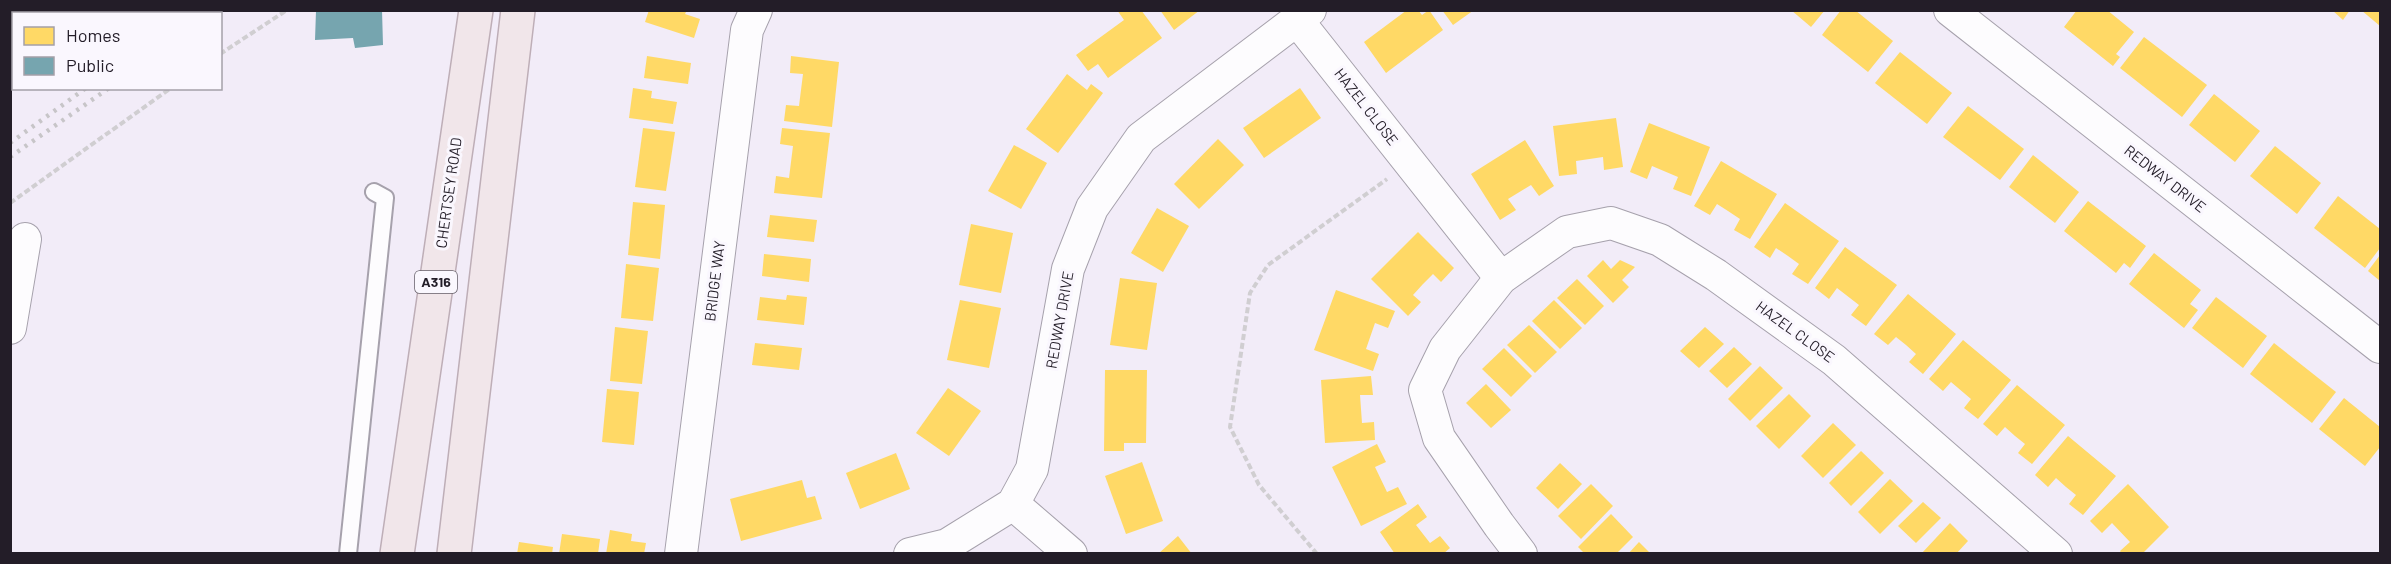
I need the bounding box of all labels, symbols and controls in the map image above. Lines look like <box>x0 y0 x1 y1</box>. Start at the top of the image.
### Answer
legend <box>12 12 222 90</box>
text: Homes <box>66 24 120 46</box>
text: Public <box>66 54 114 76</box>
street label: HAZEL CLOSE <box>1331 64 1402 149</box>
street label: CHERTSEY ROAD <box>431 136 465 250</box>
street label: REDWAY DRIVE <box>2121 141 2210 216</box>
street label: BRIDGE WAY <box>700 239 728 322</box>
street label: REDWAY DRIVE <box>1042 270 1076 370</box>
road number: A316 <box>415 271 457 293</box>
street label: HAZEL CLOSE <box>1753 297 1838 366</box>

